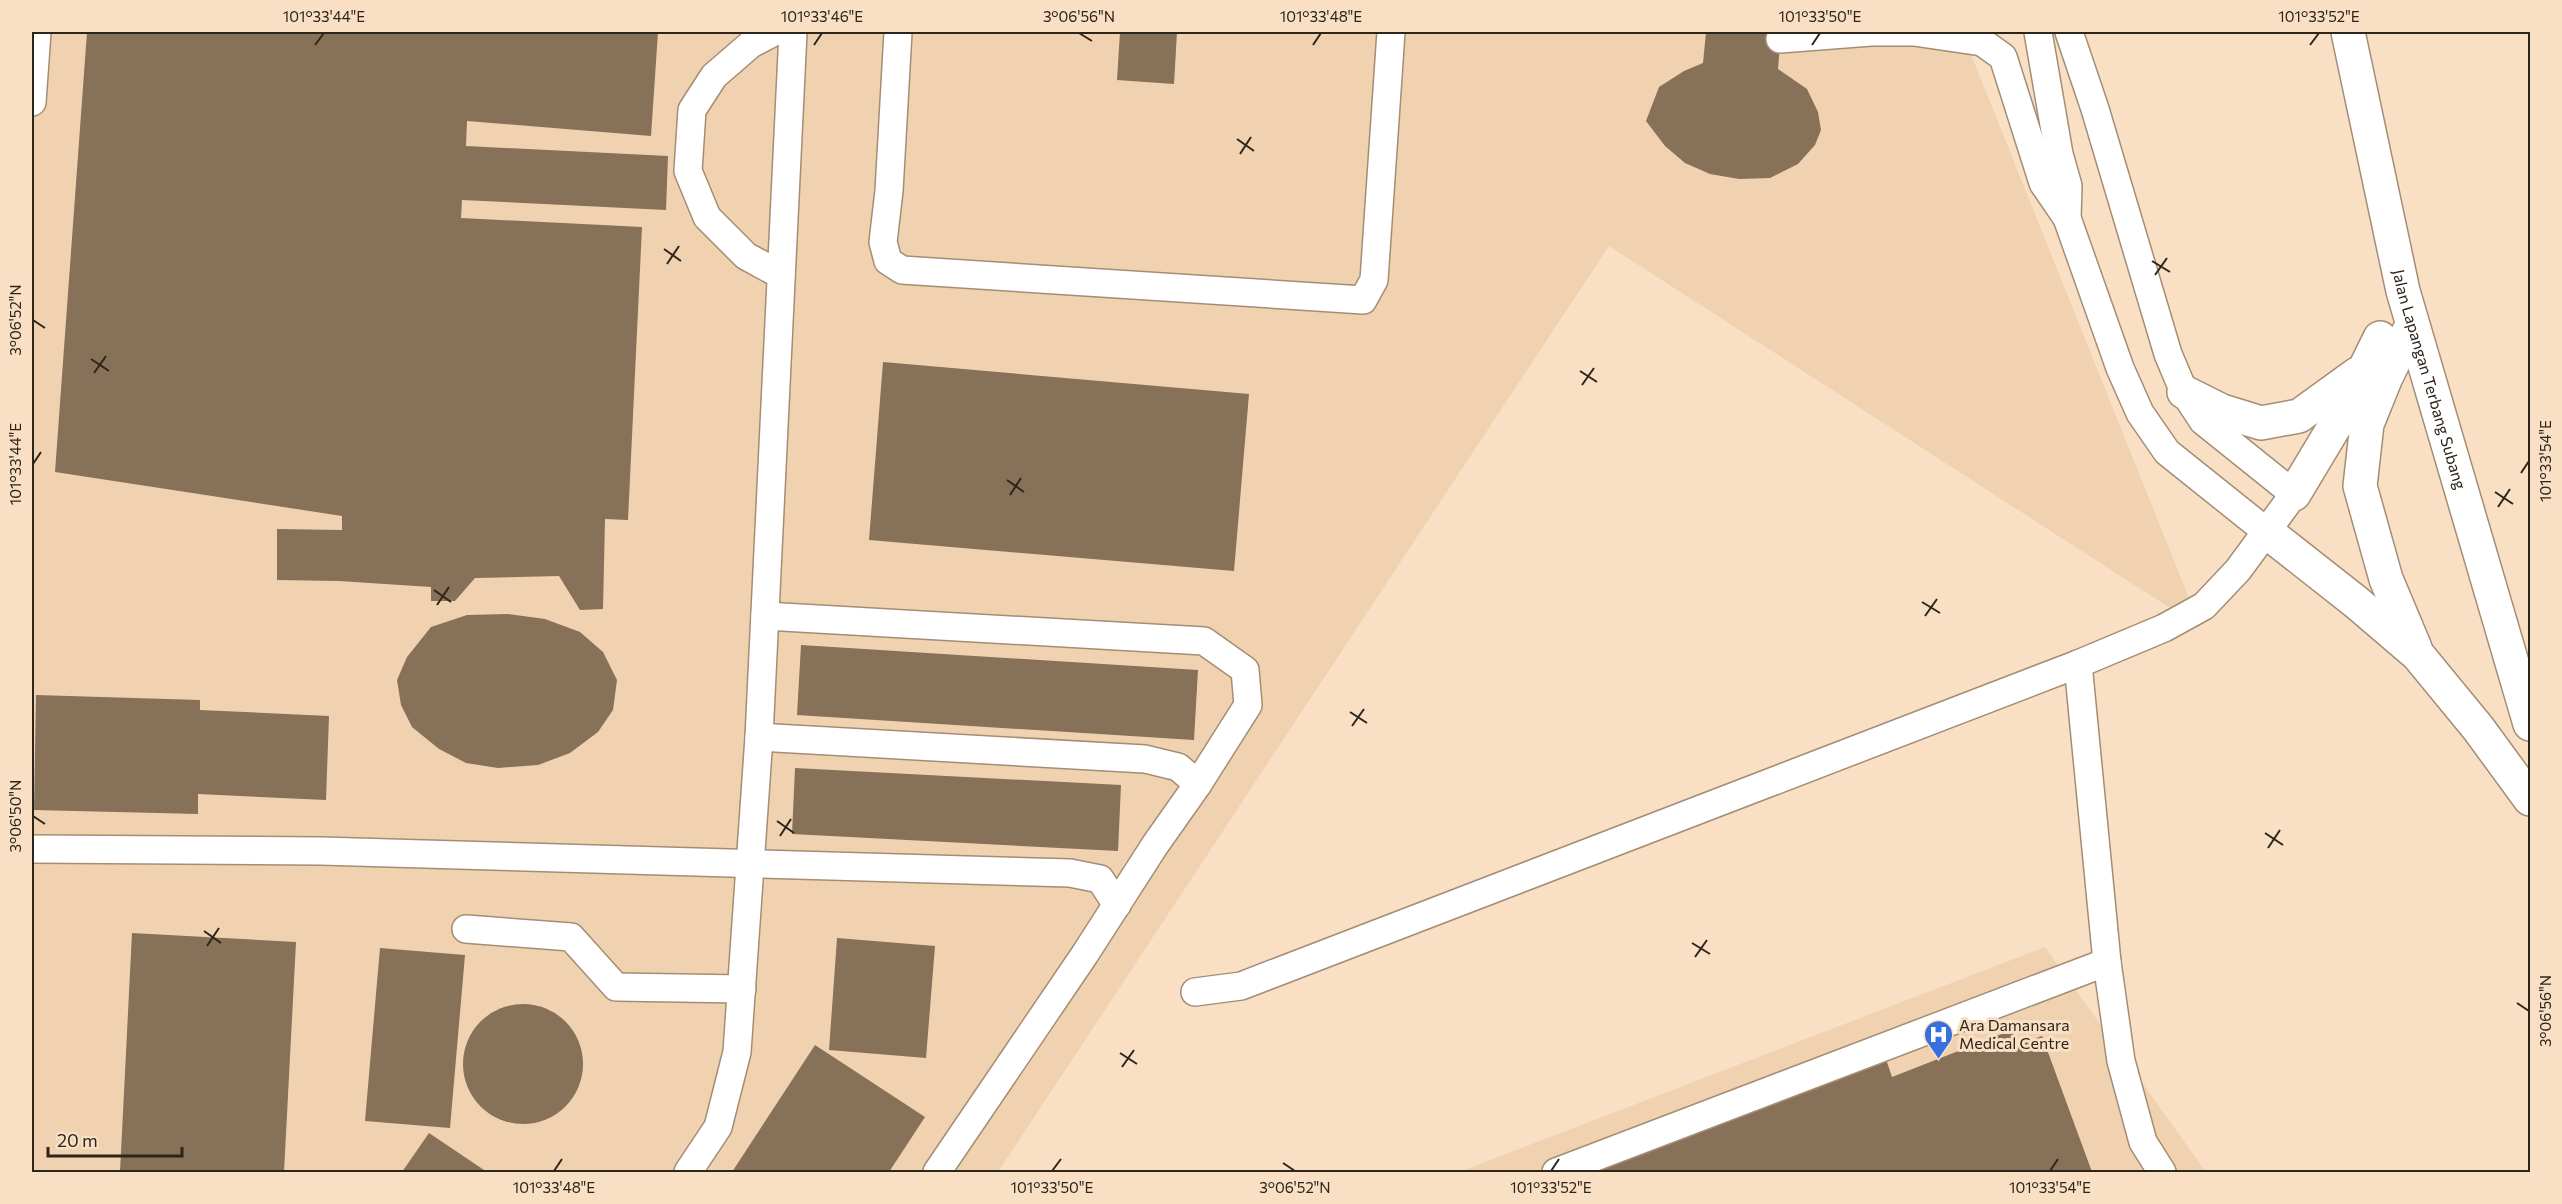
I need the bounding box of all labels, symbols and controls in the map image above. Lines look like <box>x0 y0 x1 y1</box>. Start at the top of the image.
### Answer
text: 101°33'44"E <box>283 7 365 25</box>
text: 101°33'46"E <box>781 7 863 25</box>
text: 3°06'56"N <box>1043 7 1115 25</box>
text: 101°33'48"E <box>1280 7 1362 25</box>
text: 101°33'50"E <box>1779 7 1861 25</box>
text: 101°33'52"E <box>2278 7 2360 25</box>
street label: Jalan Lapangan Terbang Subang <box>2390 268 2471 492</box>
text: 3°06'52"N <box>6 284 24 356</box>
text: 101°33'54"E <box>2536 420 2554 502</box>
text: 101°33'44"E <box>6 423 24 505</box>
text: 3°06'50"N <box>6 780 24 852</box>
text: 3°06'56"N <box>2536 975 2554 1047</box>
place label: Ara Damansara Medical Centre <box>1959 1015 2070 1052</box>
hospital icon: Ara Damansara Medical Centre <box>1922 1018 1954 1060</box>
scale bar <box>48 1120 182 1158</box>
text: 20 m <box>57 1129 98 1151</box>
text: 101°33'48"E <box>513 1178 595 1196</box>
text: 101°33'50"E <box>1011 1178 1093 1196</box>
text: 3°06'52"N <box>1259 1178 1331 1196</box>
text: 101°33'52"E <box>1510 1178 1592 1196</box>
text: 101°33'54"E <box>2009 1178 2091 1196</box>

